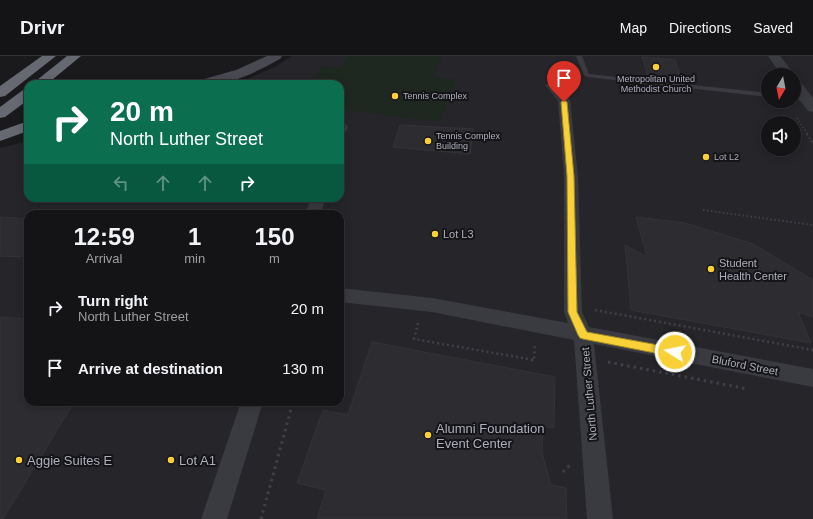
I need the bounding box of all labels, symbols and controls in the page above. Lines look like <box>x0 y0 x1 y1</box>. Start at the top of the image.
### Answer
text: Drivr <box>20 17 64 38</box>
text: Map <box>620 20 647 36</box>
text: Directions <box>669 20 731 36</box>
text: Saved <box>753 20 793 36</box>
pin <box>547 61 581 102</box>
marker: Metropolitan United Methodist Church <box>651 62 661 72</box>
icon: arrive <box>553 67 575 89</box>
north arrow <box>761 68 801 108</box>
map controls <box>761 68 801 156</box>
place label: Metropolitan United Methodist Church <box>617 74 695 94</box>
marker: Tennis Complex <box>390 91 400 101</box>
place label: Tennis Complex <box>403 91 468 101</box>
icon: right <box>44 96 96 148</box>
text: 20 m <box>110 96 174 127</box>
button: sound <box>761 116 801 156</box>
text: North Luther Street <box>110 129 263 149</box>
place label: Tennis Complex Building <box>436 131 501 151</box>
marker: Tennis Complex Building <box>423 136 433 146</box>
marker: Lot L2 <box>701 152 711 162</box>
place label: Lot L2 <box>714 152 739 162</box>
icon: left <box>110 172 132 194</box>
icon: ahead <box>152 172 174 194</box>
icon: ahead <box>194 172 216 194</box>
icon: right <box>236 172 258 194</box>
text: 12:59 <box>73 223 135 250</box>
text: 1 <box>188 223 201 250</box>
text: 150 <box>255 223 295 250</box>
place label: Lot L3 <box>443 228 474 240</box>
marker: Lot L3 <box>430 229 440 239</box>
text: Arrival <box>86 251 123 266</box>
text: min <box>184 251 205 266</box>
text: m <box>269 251 280 266</box>
place label: Student Health Center <box>719 257 787 282</box>
marker: Student Health Center <box>706 264 716 274</box>
text: Turn right <box>78 292 148 309</box>
icon: right <box>44 297 66 319</box>
text: 20 m <box>291 300 324 317</box>
text: North Luther Street <box>78 309 189 324</box>
position arrow <box>654 331 696 373</box>
street label: North Luther Street <box>579 347 599 441</box>
street label: Bluford Street <box>711 353 779 377</box>
icon: arrive <box>44 357 66 379</box>
text: Arrive at destination <box>78 360 223 377</box>
text: 130 m <box>282 360 324 377</box>
place label: Alumni Foundation Event Center <box>436 421 544 451</box>
marker: Alumni Foundation Event Center <box>423 430 433 440</box>
place label: Aggie Suites E <box>27 453 113 468</box>
place label: Lot A1 <box>179 453 216 468</box>
marker: Aggie Suites E <box>14 455 24 465</box>
marker: Lot A1 <box>166 455 176 465</box>

